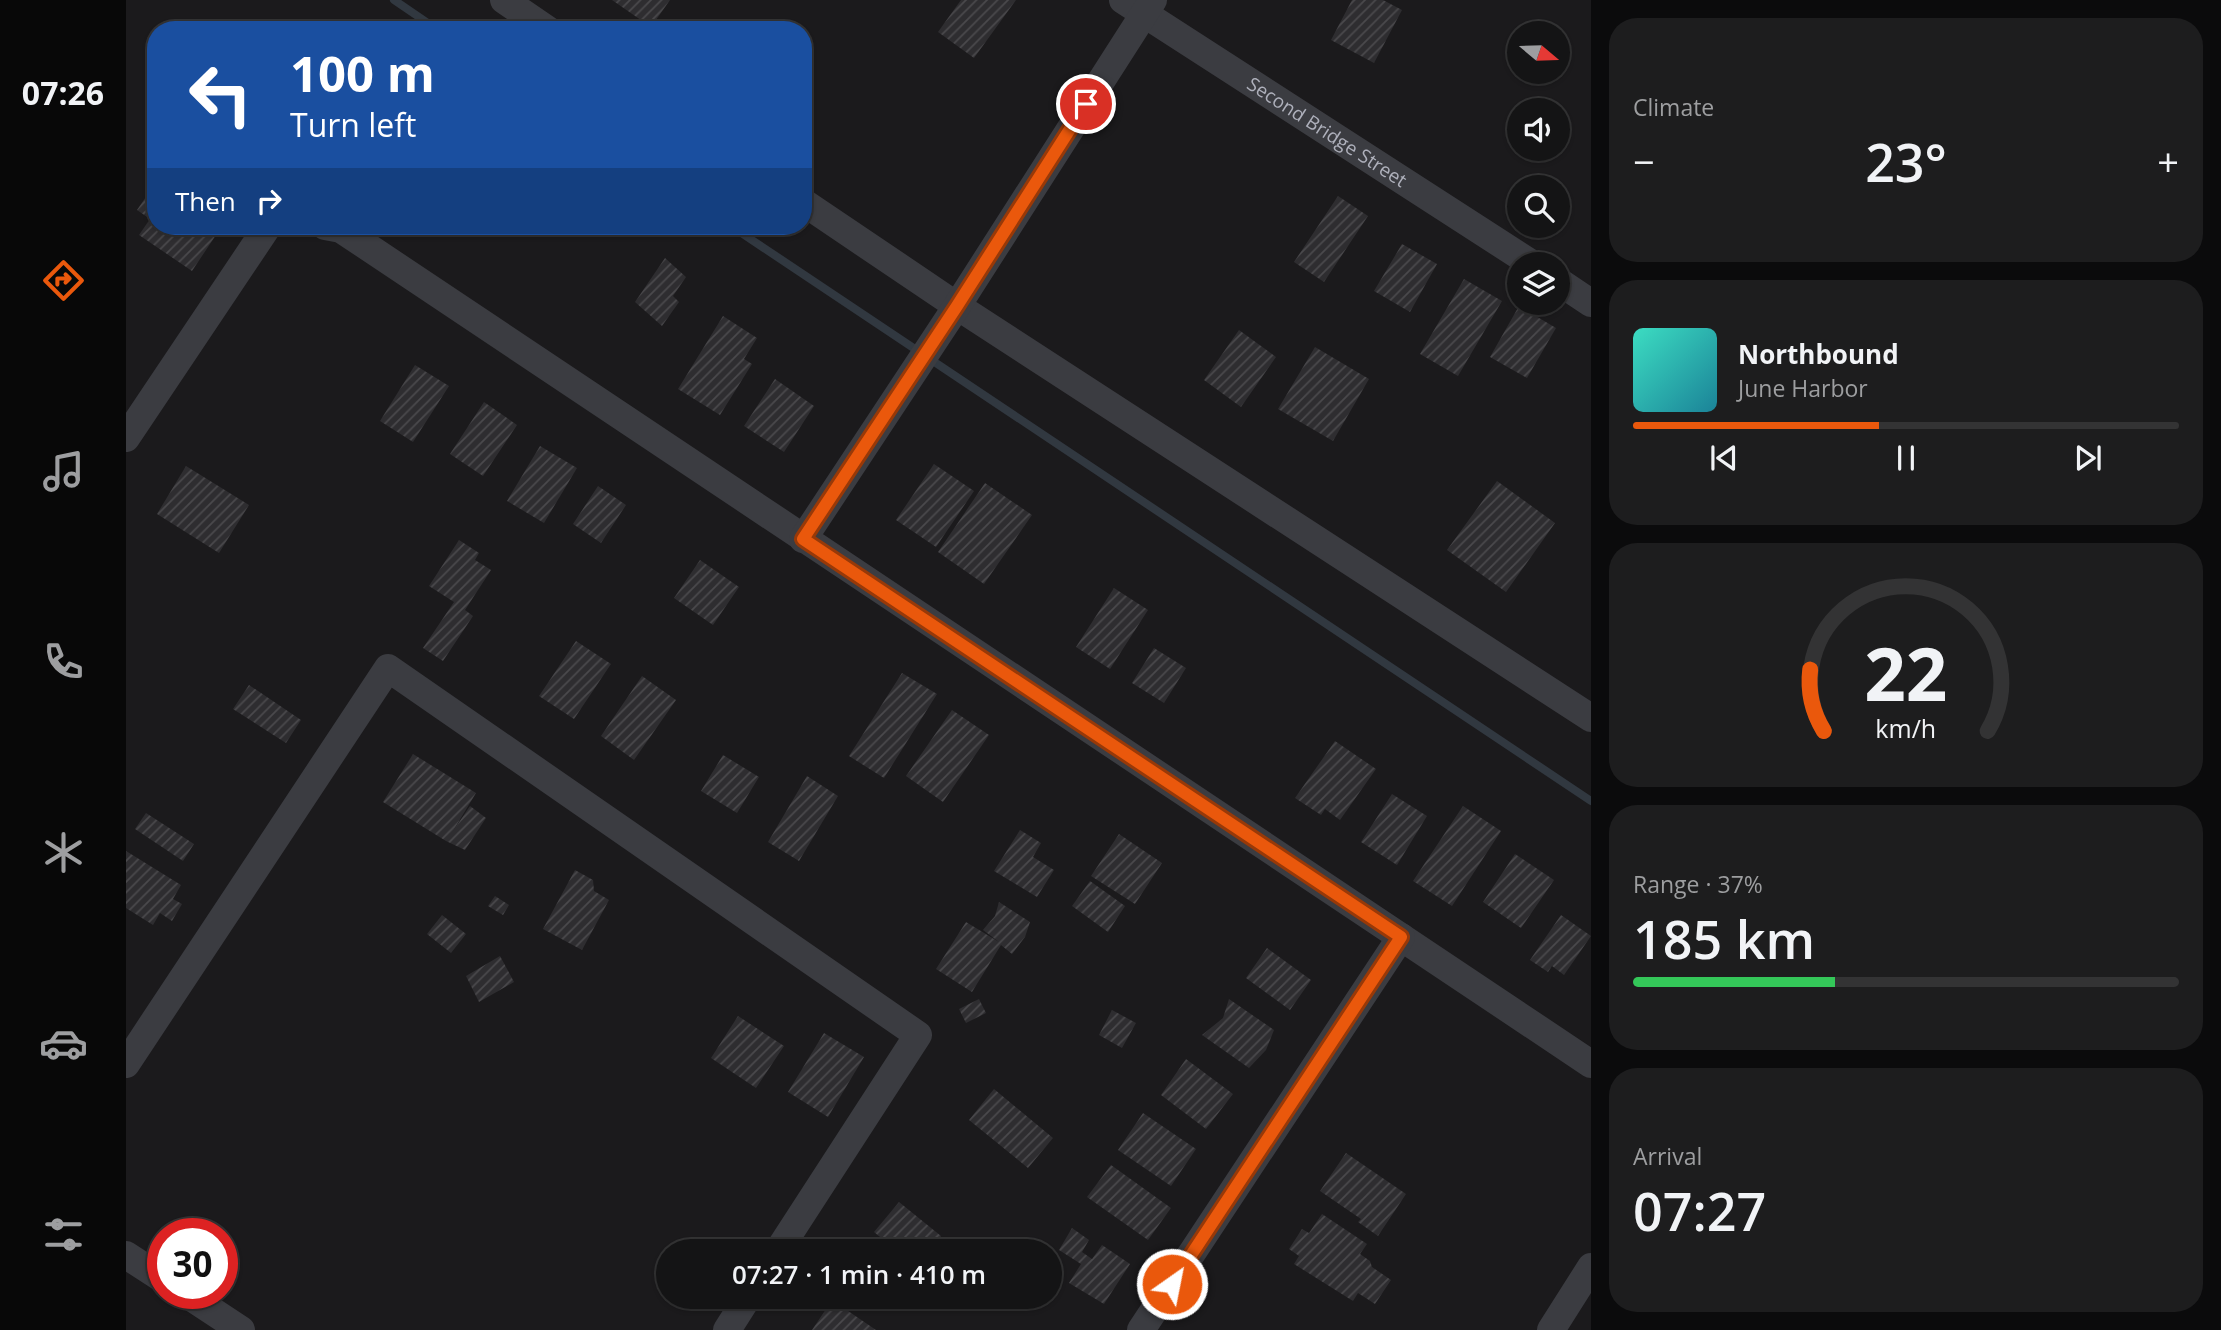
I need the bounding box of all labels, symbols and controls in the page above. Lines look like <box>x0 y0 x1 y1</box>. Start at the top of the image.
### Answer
north arrow <box>1507 21 1570 84</box>
map controls <box>1507 21 1570 315</box>
text: 100 m <box>290 40 435 106</box>
icon: left <box>175 49 266 140</box>
text: 07:26 <box>22 71 104 114</box>
street label: Second Bridge Street <box>1242 71 1412 193</box>
pin <box>1056 74 1116 134</box>
icon: arrive <box>1067 85 1105 123</box>
text: Climate <box>1633 91 1714 123</box>
button: sound <box>1507 98 1570 161</box>
text: Turn left <box>290 103 416 146</box>
text: 23° <box>1865 126 1947 197</box>
text: − <box>1633 135 1655 187</box>
text: + <box>2157 135 2179 187</box>
button: search <box>1507 175 1570 238</box>
icon: right <box>250 182 288 220</box>
text: Then <box>175 183 236 219</box>
button: layers <box>1507 252 1570 315</box>
icon: directions <box>39 256 88 305</box>
text: Northbound <box>1738 336 1899 372</box>
text: June Harbor <box>1738 372 1868 404</box>
icon: previous <box>1705 439 1743 477</box>
icon: pause <box>1887 439 1925 477</box>
icon: next <box>2069 439 2107 477</box>
icon: music <box>39 447 88 496</box>
text: 22 <box>1864 623 1948 722</box>
icon: phone <box>39 637 88 686</box>
text: km/h <box>1876 711 1936 745</box>
icon: climate <box>39 828 88 877</box>
text: Range · 37% <box>1633 868 1763 900</box>
text: 185 km <box>1633 903 1815 974</box>
icon: car <box>39 1019 88 1068</box>
text: Arrival <box>1633 1140 1702 1172</box>
text: 07:27 <box>1633 1175 1766 1246</box>
icon: filters <box>39 1210 88 1259</box>
speed limit sign: 30 <box>147 1218 238 1309</box>
position arrow <box>1135 1247 1209 1321</box>
text: 07:27 · 1 min · 410 m <box>732 1256 986 1292</box>

